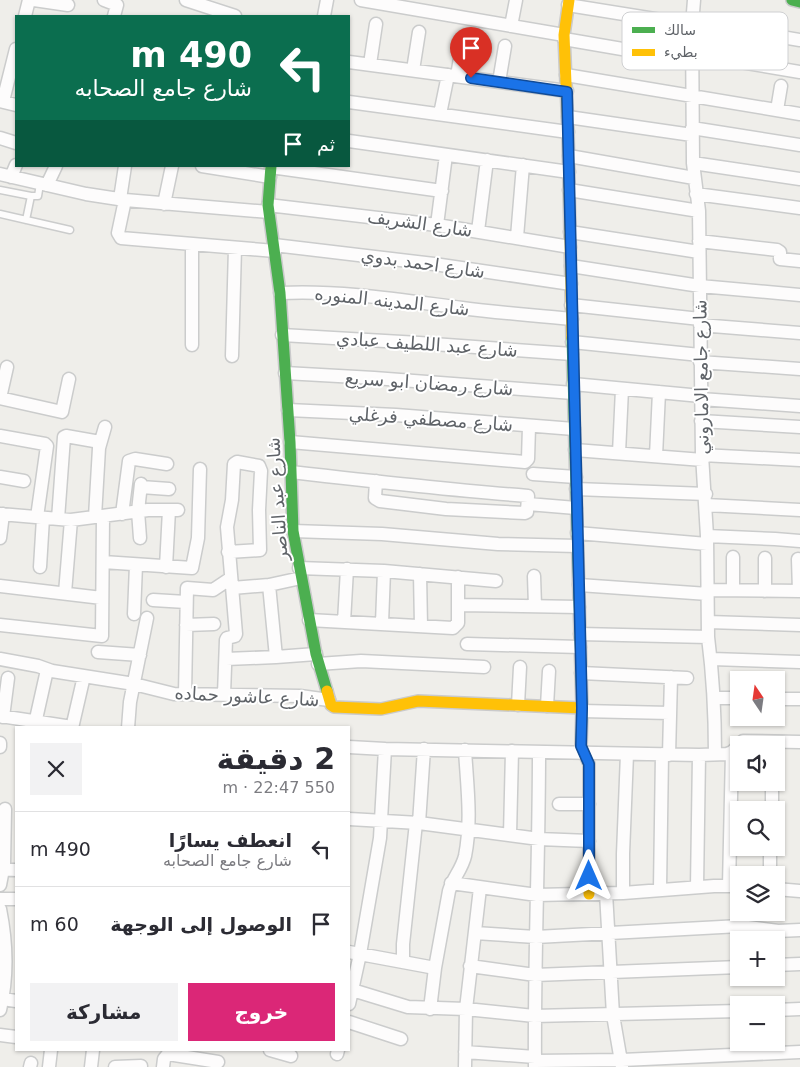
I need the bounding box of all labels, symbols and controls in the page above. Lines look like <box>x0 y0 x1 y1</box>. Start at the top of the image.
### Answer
legend <box>622 12 788 70</box>
text: سالك <box>664 22 696 38</box>
pin <box>450 27 492 78</box>
icon: arrive <box>457 34 485 62</box>
text: 490 m <box>130 35 252 75</box>
icon: left <box>270 35 335 100</box>
text: بطيء <box>664 44 698 61</box>
text: شارع جامع الصحابه <box>75 76 252 101</box>
icon: arrive <box>279 130 307 158</box>
text: ثم <box>317 133 335 155</box>
street label: شارع الشريف <box>366 205 474 242</box>
street label: شارع احمد بدوي <box>360 244 486 283</box>
street label: شارع المدينه المنوره <box>313 282 470 321</box>
street label: شارع جامع الاماروني <box>689 299 714 455</box>
street label: شارع عبد اللطيف عبادي <box>336 327 518 362</box>
street label: شارع رمضان ابو سريع <box>344 367 514 400</box>
street label: شارع مصطفي فرغلي <box>348 403 514 436</box>
street label: شارع عبد الناصر <box>262 437 293 562</box>
north arrow <box>730 671 785 726</box>
map controls <box>730 671 785 1051</box>
street label: شارع عاشور حماده <box>174 682 320 711</box>
button: sound <box>730 736 785 791</box>
text: 2 دقيقة <box>217 741 335 776</box>
button: close <box>30 743 82 795</box>
text: 550 m · 22:47 <box>222 778 335 797</box>
button: search <box>730 801 785 856</box>
text: انعطف يسارًا <box>169 829 292 851</box>
icon: left <box>307 835 335 863</box>
text: 490 m <box>30 838 91 860</box>
position arrow <box>562 849 614 901</box>
text: شارع جامع الصحابه <box>163 851 292 870</box>
button: layers <box>730 866 785 921</box>
icon: arrive <box>307 910 335 938</box>
text: 60 m <box>30 913 79 935</box>
text: الوصول إلى الوجهة <box>110 913 292 935</box>
button: + <box>730 931 785 986</box>
button: مشاركة <box>30 983 178 1041</box>
button: خروج <box>188 983 335 1041</box>
button: − <box>730 996 785 1051</box>

